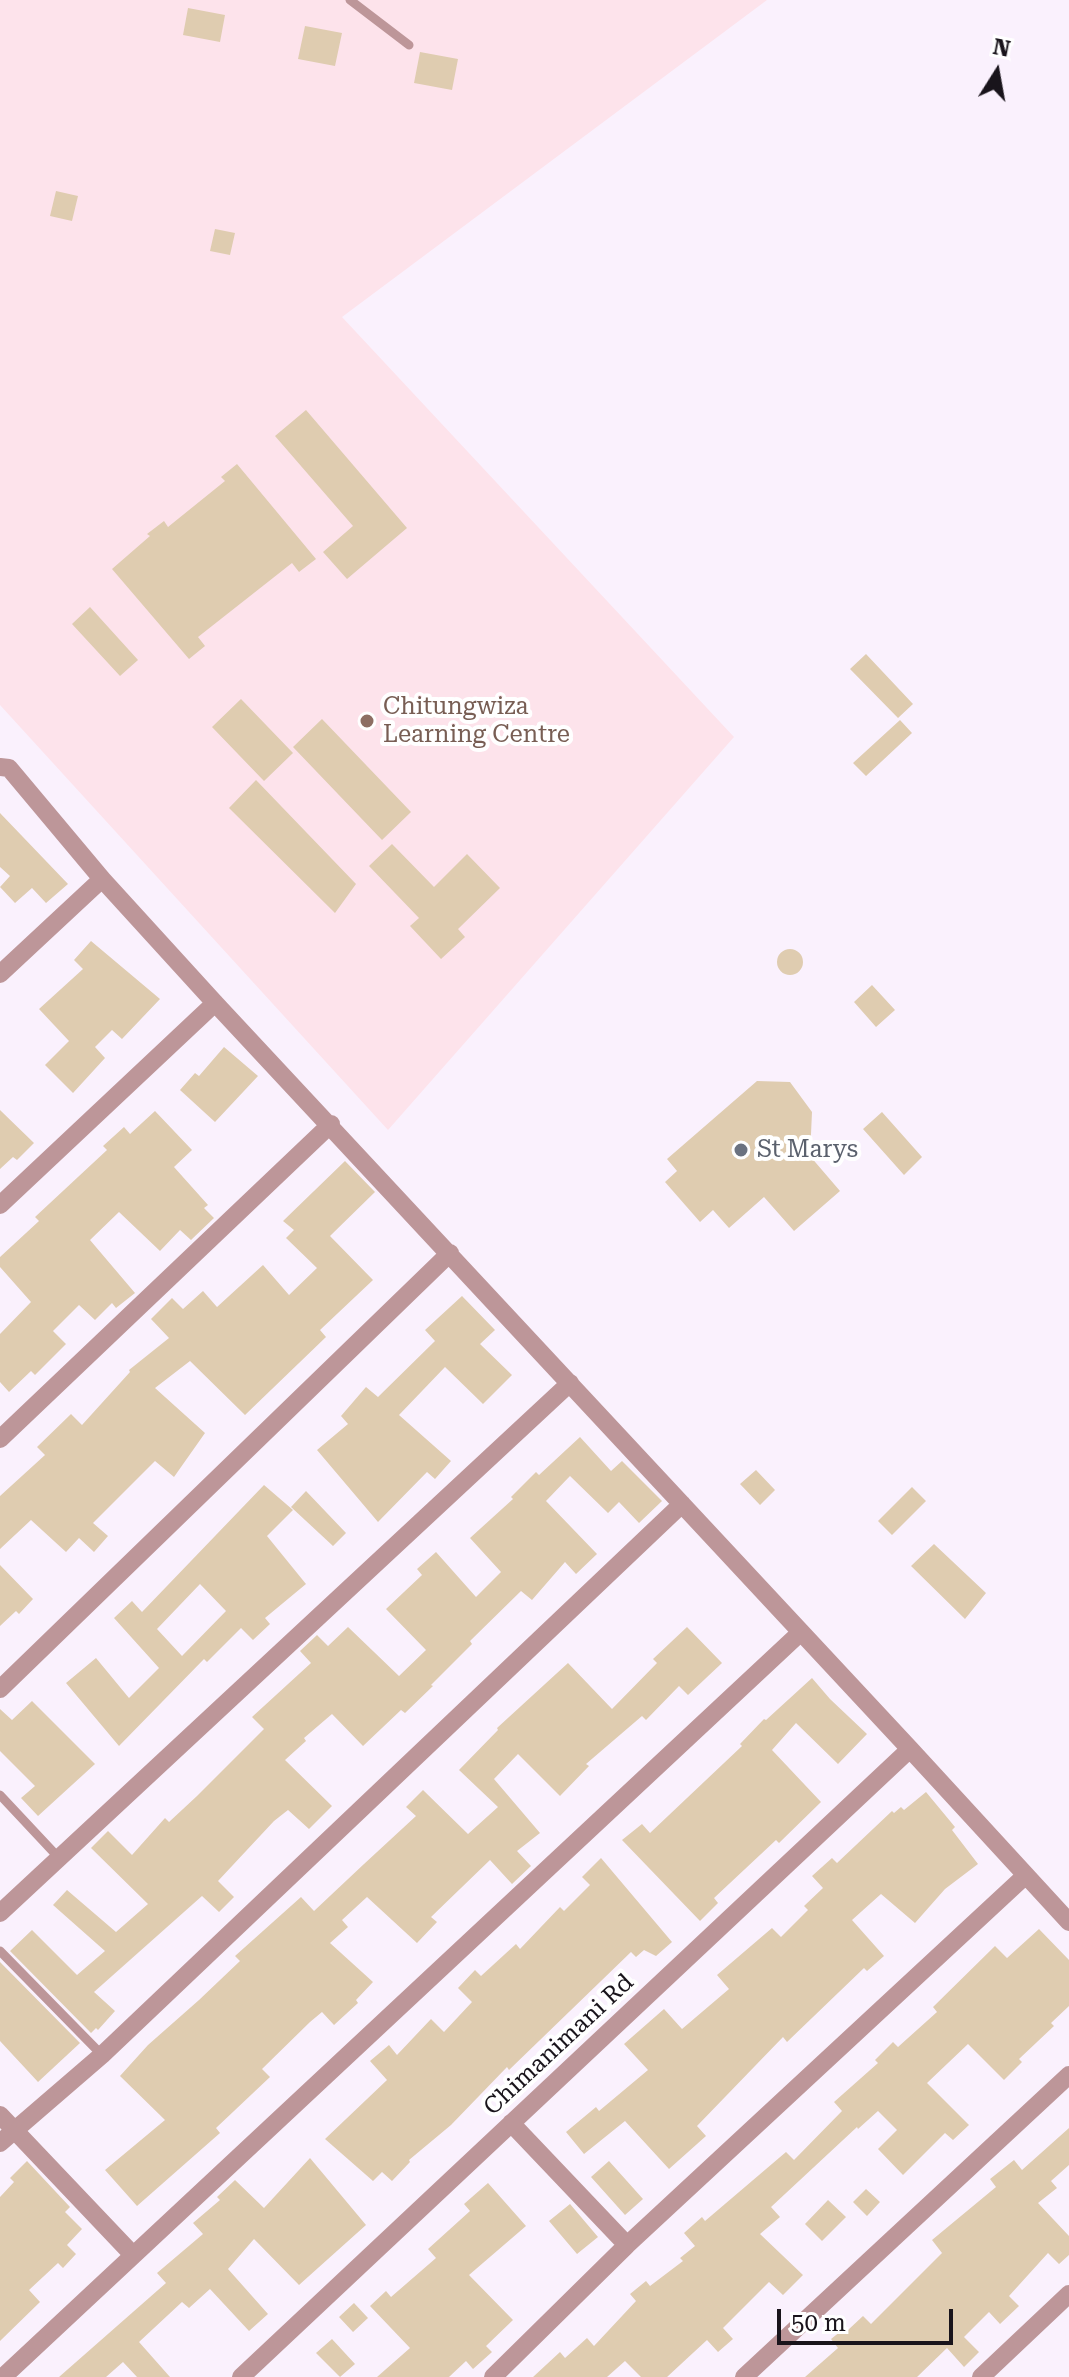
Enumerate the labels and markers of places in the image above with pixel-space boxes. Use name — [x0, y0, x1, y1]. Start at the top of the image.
place label: Chitungwiza Learning Centre — [383, 693, 570, 749]
marker: Chitungwiza Learning Centre — [358, 712, 376, 730]
place label: St Marys — [757, 1136, 858, 1164]
marker: St Marys — [732, 1141, 750, 1159]

